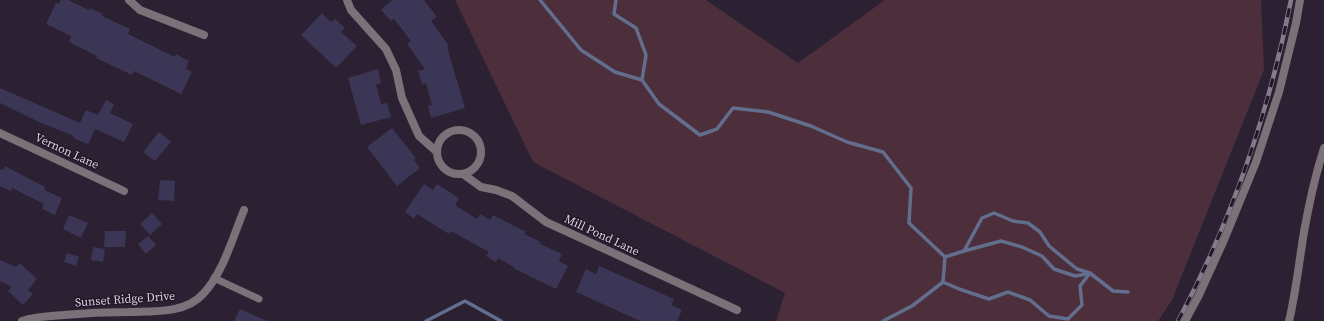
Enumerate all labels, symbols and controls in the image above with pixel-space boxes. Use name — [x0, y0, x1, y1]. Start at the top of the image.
street label: Vernon Lane — [32, 129, 102, 173]
street label: Mill Pond Lane — [562, 211, 642, 259]
street label: Sunset Ridge Drive — [74, 288, 176, 310]

